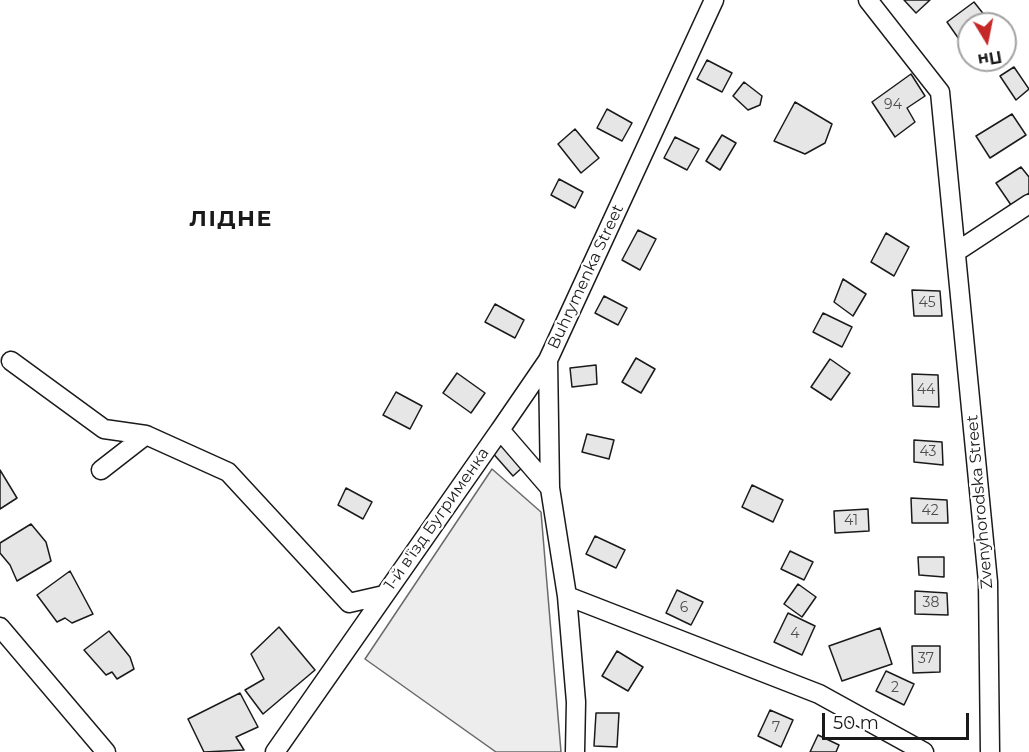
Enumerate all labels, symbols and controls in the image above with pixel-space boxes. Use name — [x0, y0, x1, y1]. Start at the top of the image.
north arrow — [957, 12, 1017, 72]
text: Пн — [976, 47, 1003, 70]
house number: 94 — [884, 97, 902, 113]
street label: Buhrymenka Street — [544, 202, 628, 352]
district label: ЛІДНЕ — [189, 207, 273, 233]
house number: 45 — [918, 295, 936, 311]
house number: 44 — [917, 382, 935, 398]
street label: Zvenyhorodska Street — [963, 414, 997, 590]
street label: 1-й в'їзд Бугрименка — [381, 444, 493, 594]
house number: 43 — [920, 444, 936, 460]
house number: 42 — [921, 503, 939, 519]
house number: 41 — [844, 513, 858, 529]
house number: 38 — [923, 595, 939, 611]
house number: 6 — [680, 600, 688, 616]
house number: 4 — [790, 626, 800, 642]
house number: 37 — [918, 651, 934, 667]
house number: 2 — [891, 680, 899, 696]
scale bar — [825, 701, 972, 739]
text: 50 m — [833, 712, 879, 734]
house number: 7 — [772, 720, 780, 736]

